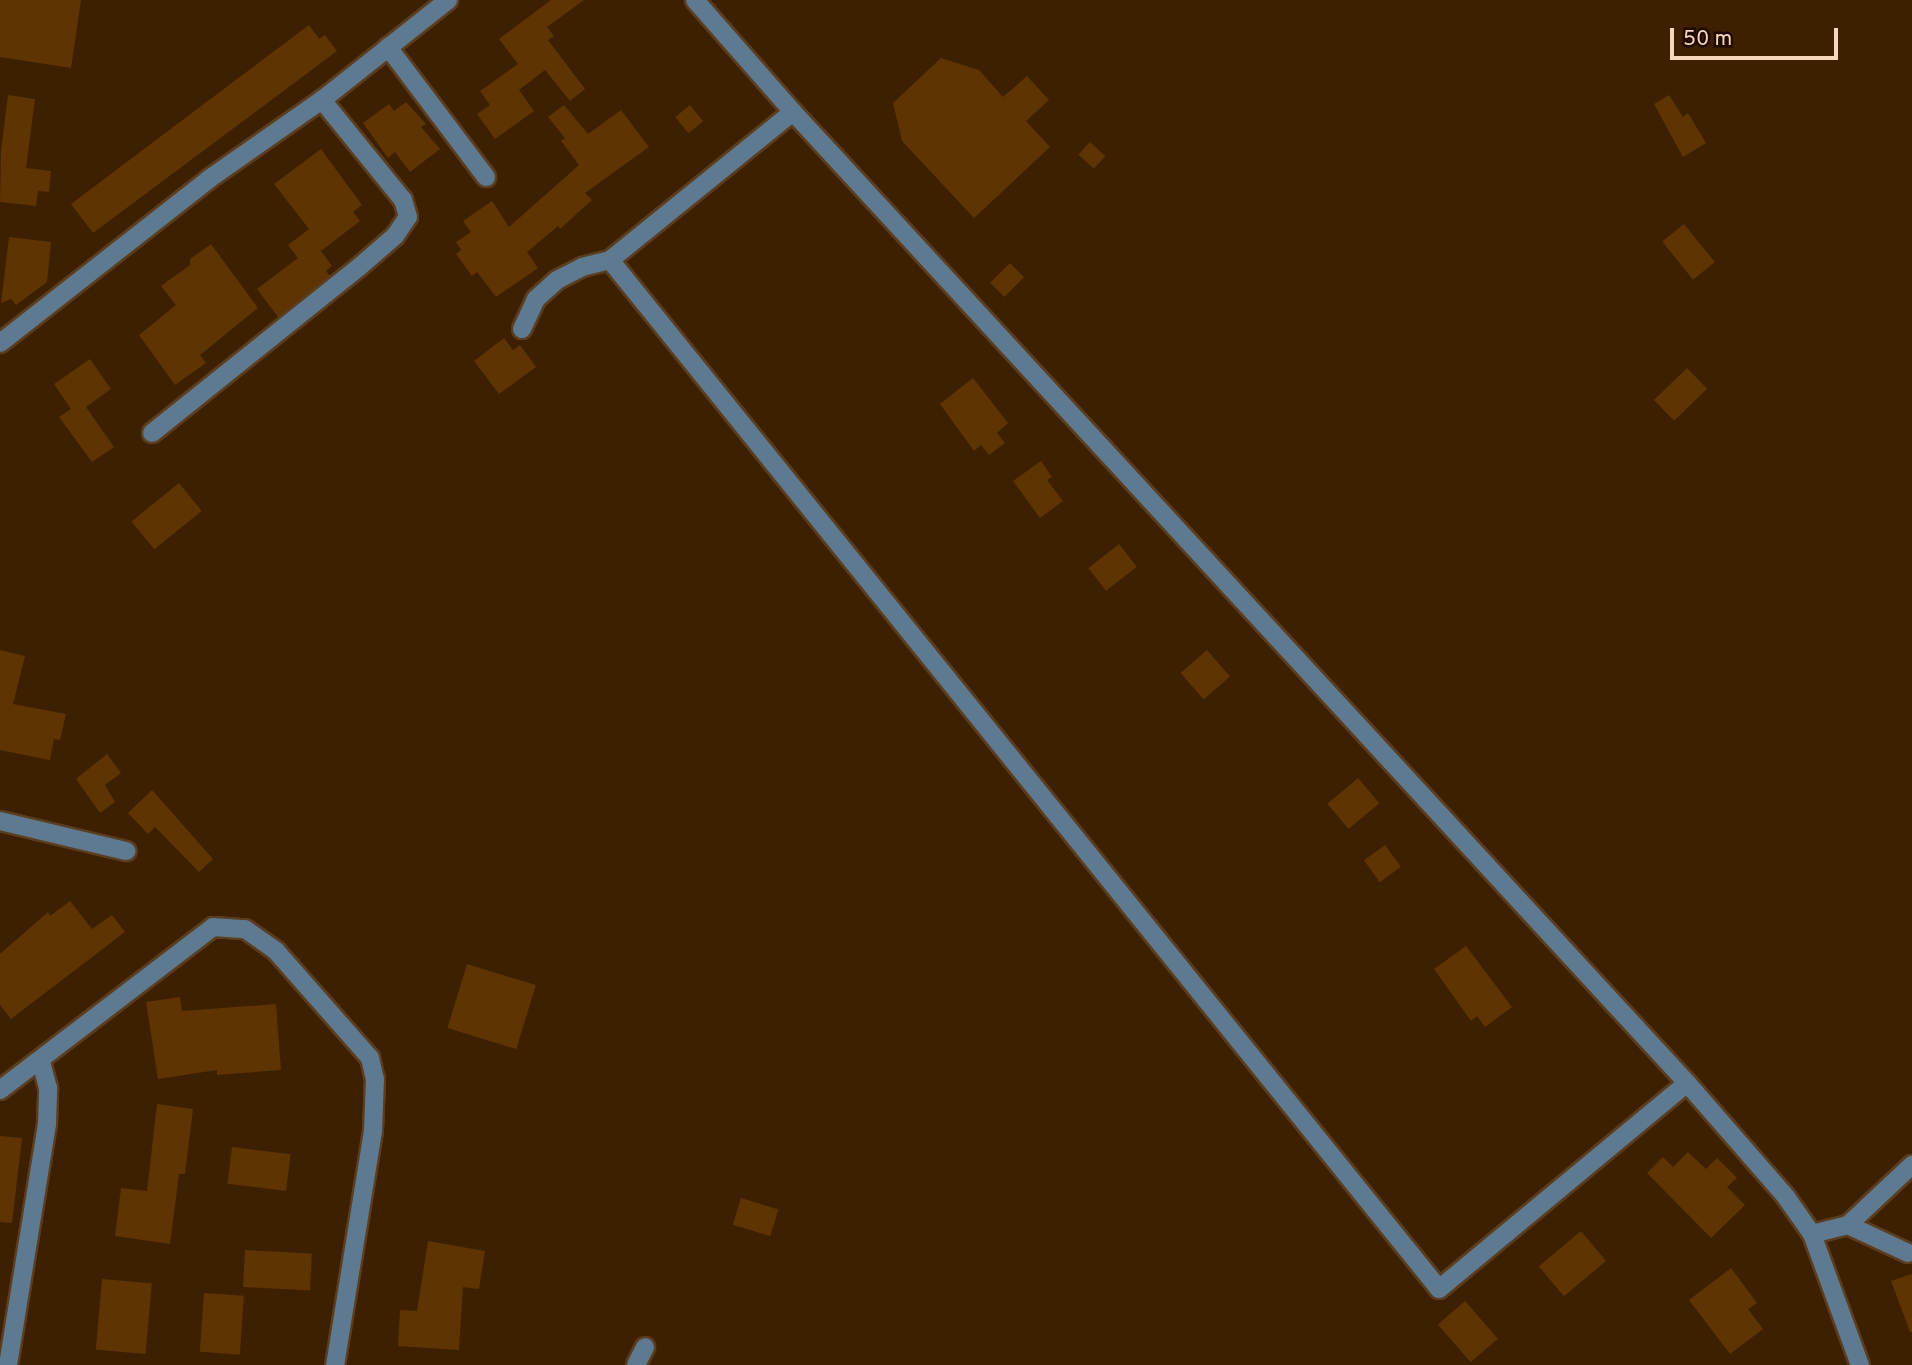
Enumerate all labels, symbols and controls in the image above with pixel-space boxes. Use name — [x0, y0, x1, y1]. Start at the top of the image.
scale bar — [1674, 14, 1842, 58]
text: 50 m — [1683, 26, 1732, 53]

